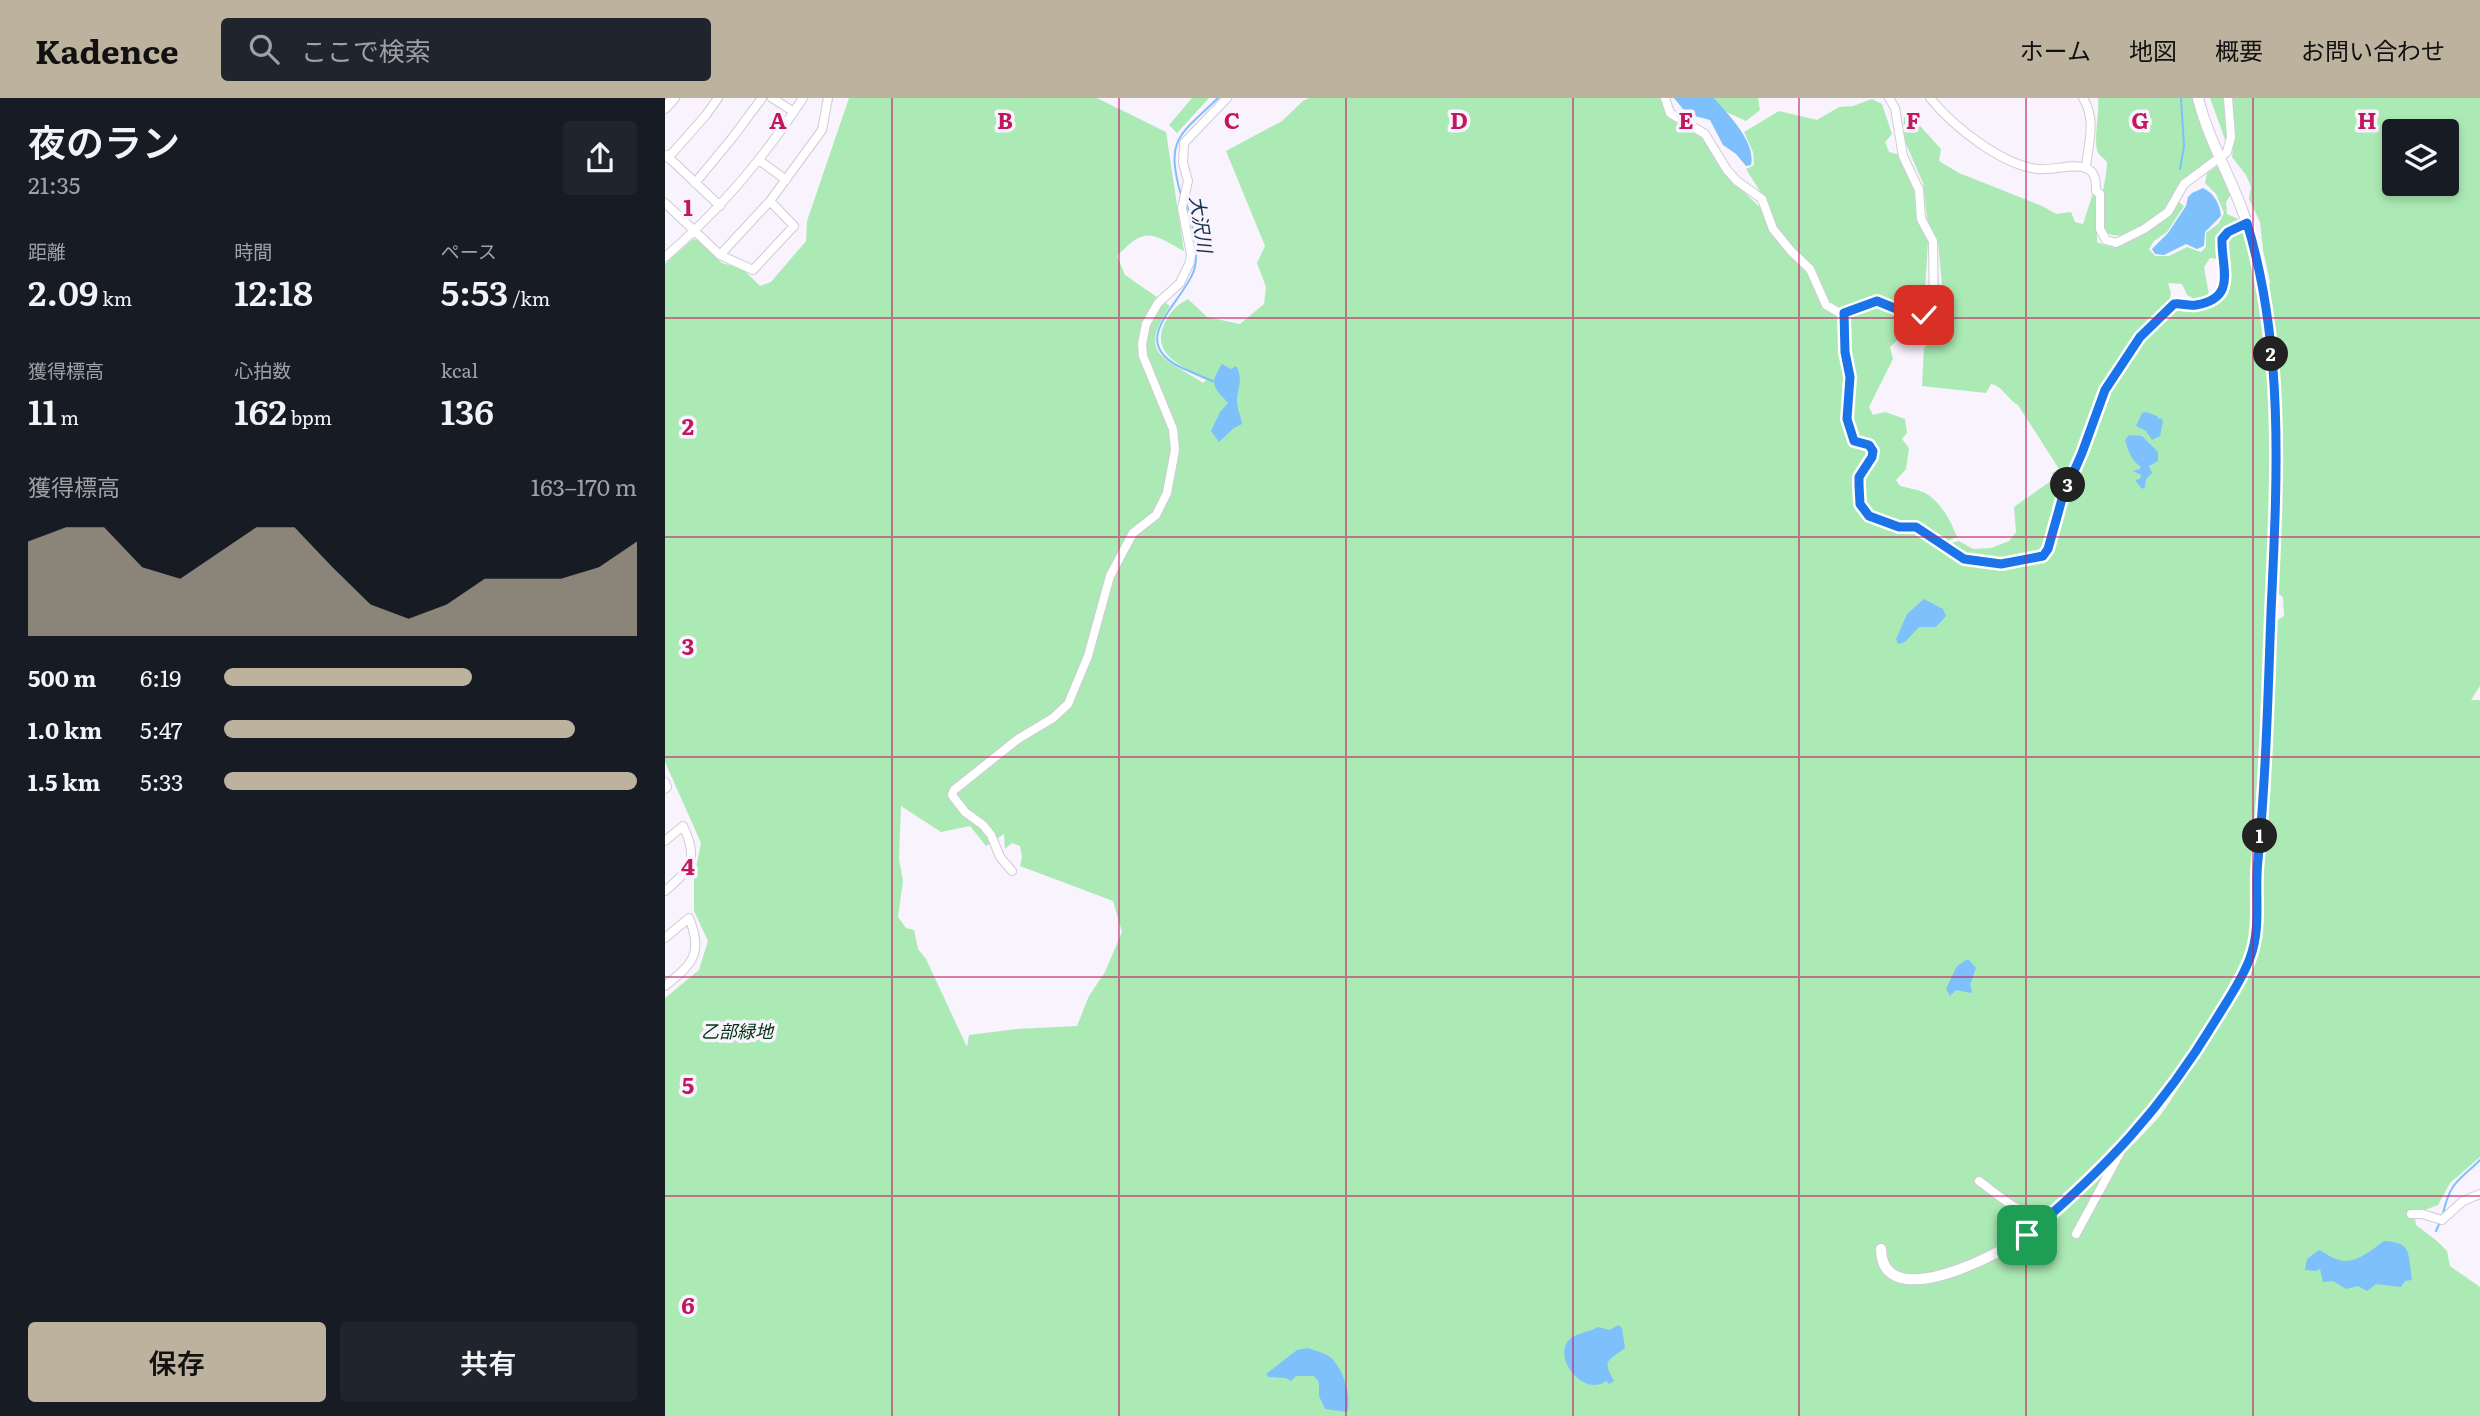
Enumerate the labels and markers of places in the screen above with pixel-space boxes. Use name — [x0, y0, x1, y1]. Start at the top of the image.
pin — [1894, 285, 1954, 345]
pin: 2 — [2253, 336, 2289, 372]
pin: 3 — [2051, 468, 2085, 502]
pin: 1 — [2243, 818, 2277, 854]
pin — [1997, 1205, 2057, 1265]

